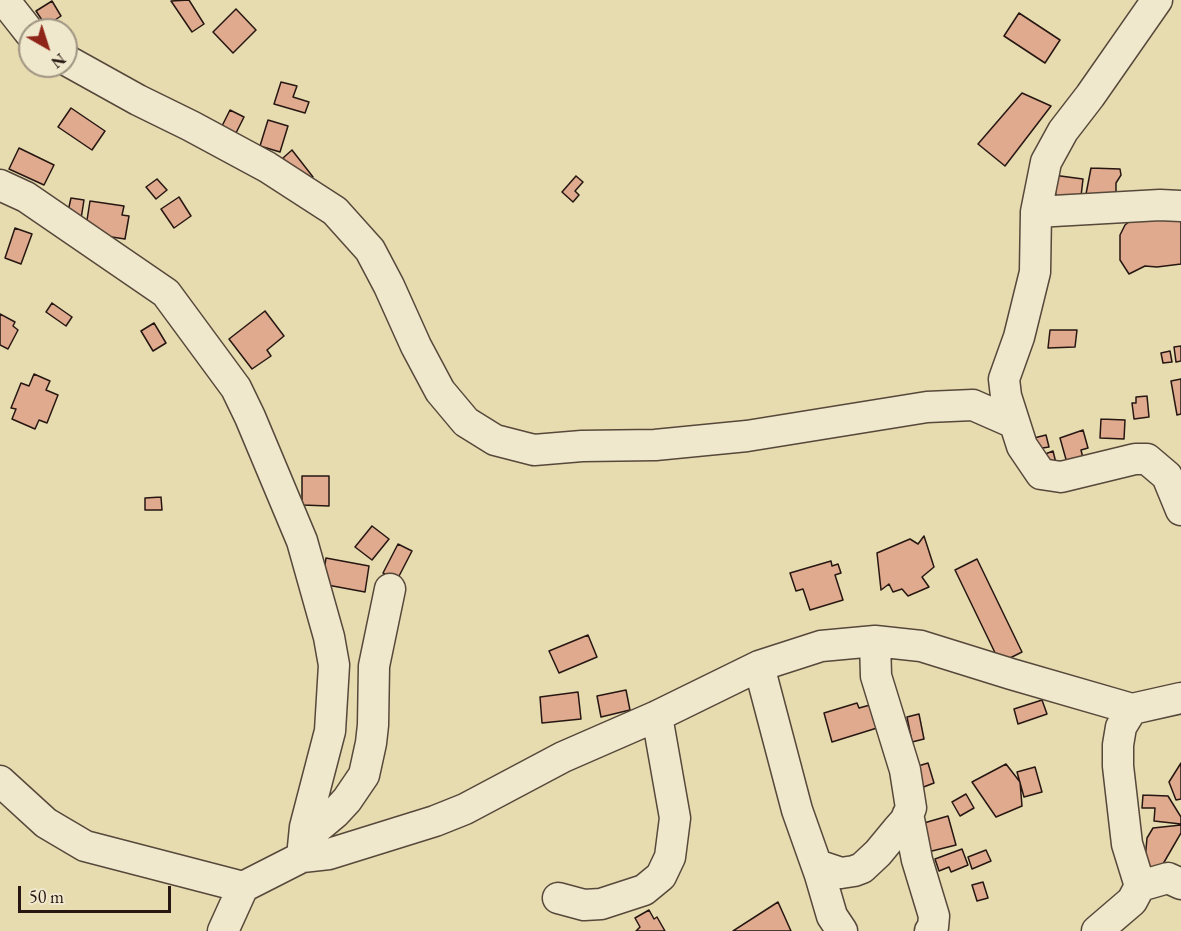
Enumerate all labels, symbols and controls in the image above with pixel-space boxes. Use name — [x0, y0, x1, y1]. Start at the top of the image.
north arrow — [18, 18, 78, 78]
text: N — [47, 49, 70, 73]
scale bar — [21, 874, 174, 912]
text: 50 m — [29, 885, 64, 908]

